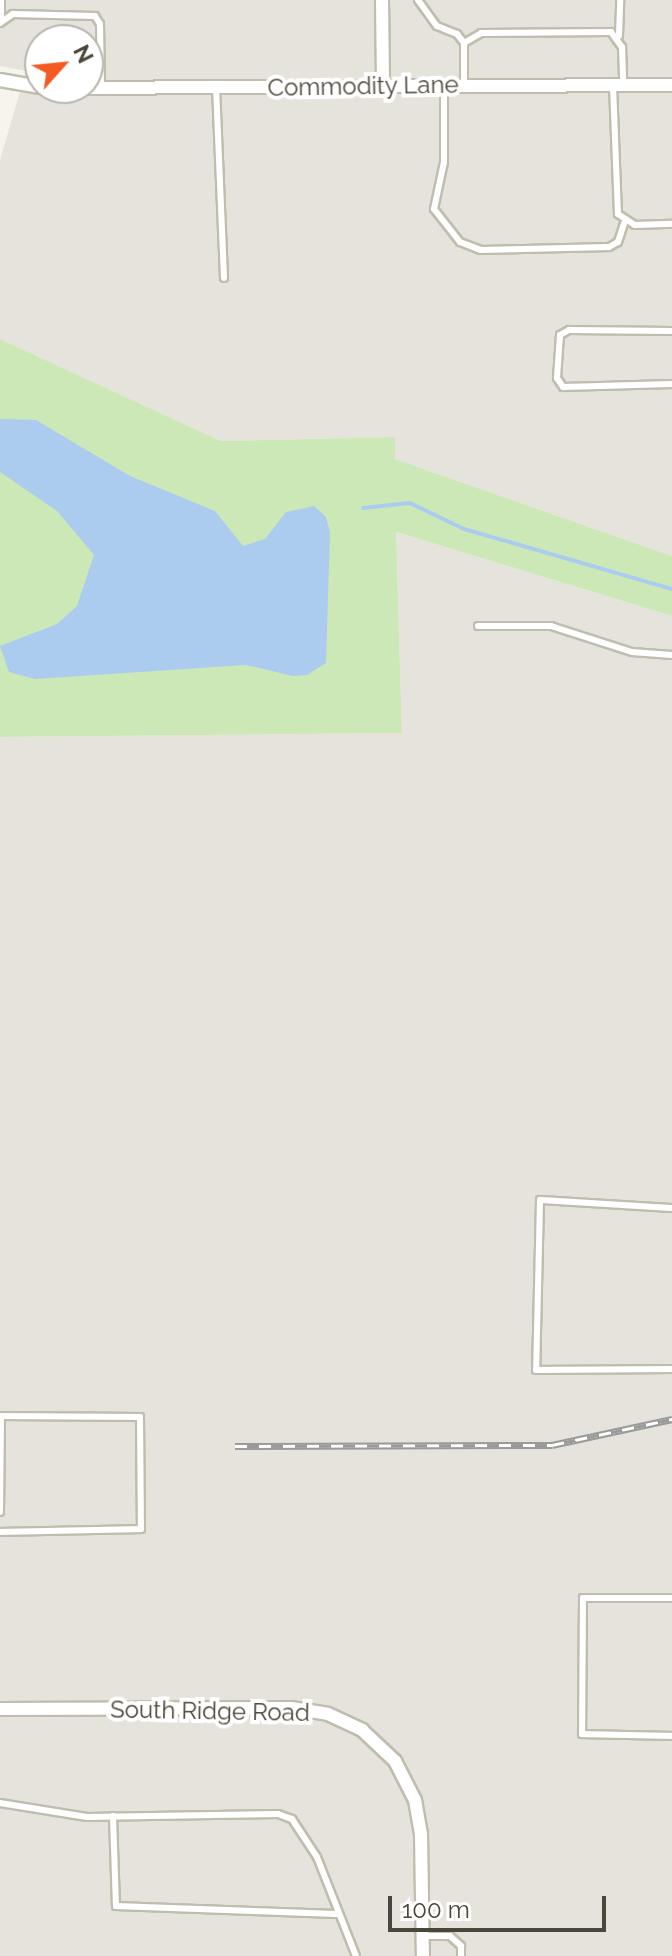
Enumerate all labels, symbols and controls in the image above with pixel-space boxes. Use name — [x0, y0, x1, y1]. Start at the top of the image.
north arrow — [24, 24, 104, 104]
text: N — [68, 41, 99, 67]
street label: Commodity Lane — [267, 70, 459, 102]
street label: South Ridge Road — [110, 1695, 310, 1727]
scale bar — [392, 1880, 610, 1930]
text: 100 m — [402, 1895, 470, 1924]

